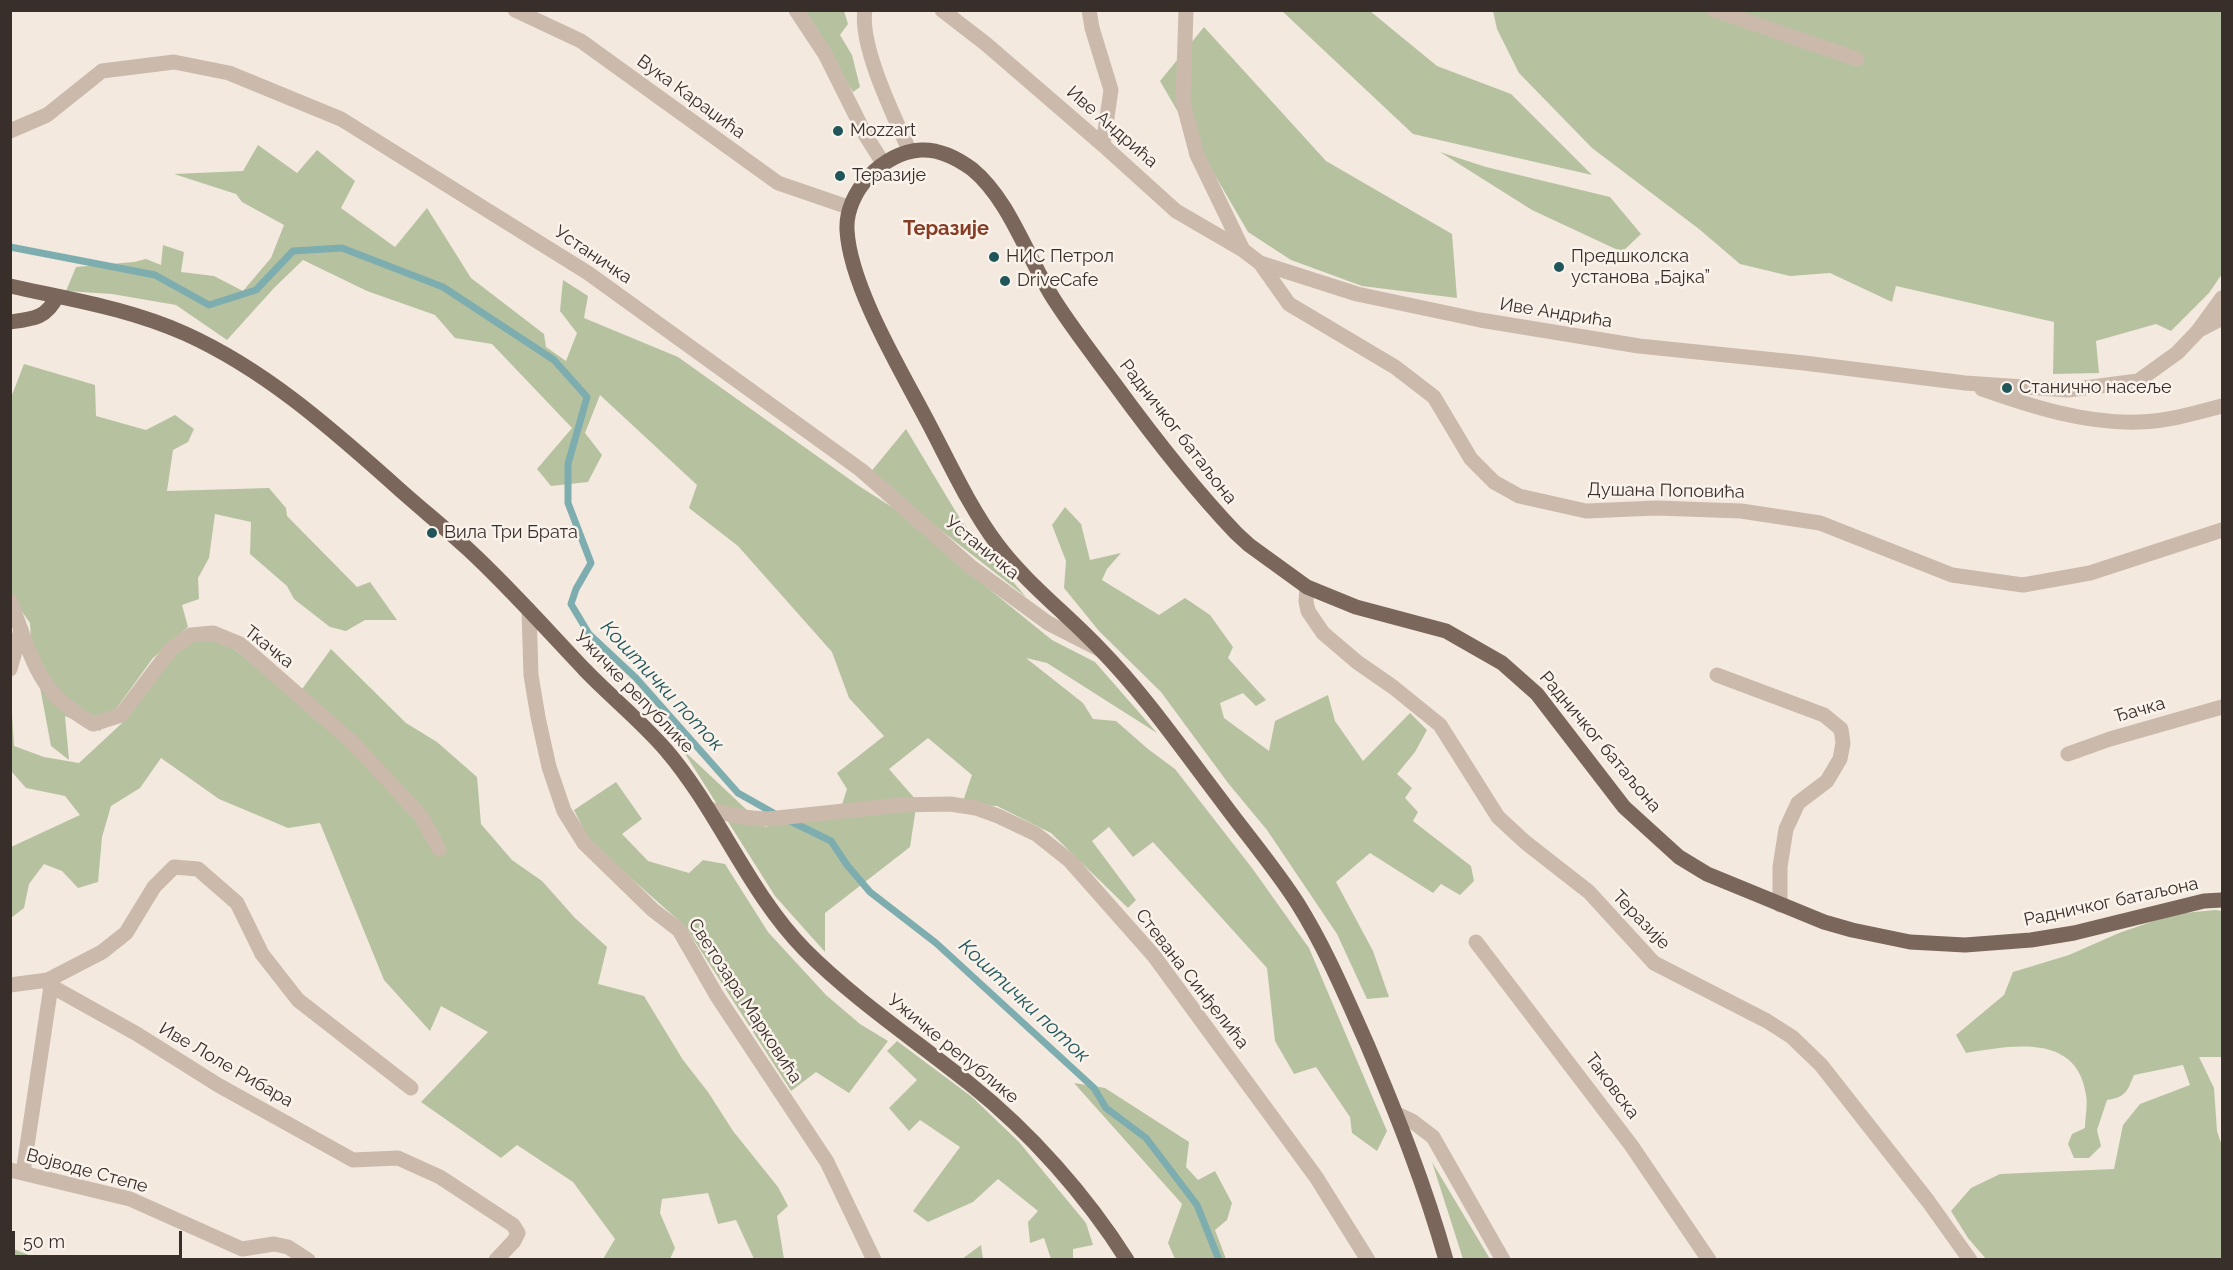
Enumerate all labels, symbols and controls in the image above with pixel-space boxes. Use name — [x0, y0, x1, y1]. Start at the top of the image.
street label: Вука Караџића — [633, 50, 749, 144]
street label: Иве Андрића — [1062, 82, 1162, 172]
place label: Mozzart — [850, 120, 916, 142]
marker: Mozzart — [831, 124, 845, 138]
place label: Теразије — [852, 165, 926, 187]
marker: Теразије — [833, 169, 847, 183]
district label: Теразије — [903, 217, 989, 241]
street label: Устаничка — [550, 221, 636, 289]
place label: НИС Петрол — [1006, 246, 1114, 268]
place label: Предшколска установа „Бајка” — [1571, 246, 1710, 288]
marker: НИС Петрол — [987, 250, 1001, 264]
marker: Предшколска установа „Бајка” — [1552, 260, 1566, 274]
place label: DriveCafe — [1017, 270, 1098, 292]
marker: DriveCafe — [998, 274, 1012, 288]
street label: Иве Андрића — [1498, 293, 1614, 333]
street label: Радничког батаљона — [1115, 355, 1241, 509]
place label: Станично насеље — [2019, 377, 2172, 399]
marker: Станично насеље — [2000, 381, 2014, 395]
street label: Душана Поповића — [1587, 479, 1745, 503]
street label: Устаничка — [941, 512, 1023, 584]
place label: Вила Три Брата — [444, 522, 578, 544]
marker: Вила Три Брата — [425, 526, 439, 540]
water label: Коштички поток — [595, 616, 729, 756]
street label: Ткачка — [240, 621, 298, 673]
street label: Ужичке републике — [570, 626, 698, 758]
street label: Радничког батаљона — [1535, 667, 1665, 817]
street label: Ђачка — [2112, 693, 2168, 727]
street label: Радничког батаљона — [2022, 873, 2200, 931]
street label: Теразије — [1608, 886, 1674, 954]
street label: Стевана Синђелића — [1131, 905, 1253, 1053]
street label: Светозара Марковића — [684, 914, 806, 1088]
water label: Коштички поток — [954, 934, 1094, 1068]
street label: Ужичке републике — [883, 990, 1023, 1108]
street label: Иве Лоле Рибара — [155, 1018, 297, 1112]
street label: Таковска — [1580, 1049, 1644, 1123]
street label: Војводе Степе — [24, 1144, 150, 1198]
scale bar — [15, 1219, 184, 1257]
text: 50 m — [23, 1231, 65, 1252]

